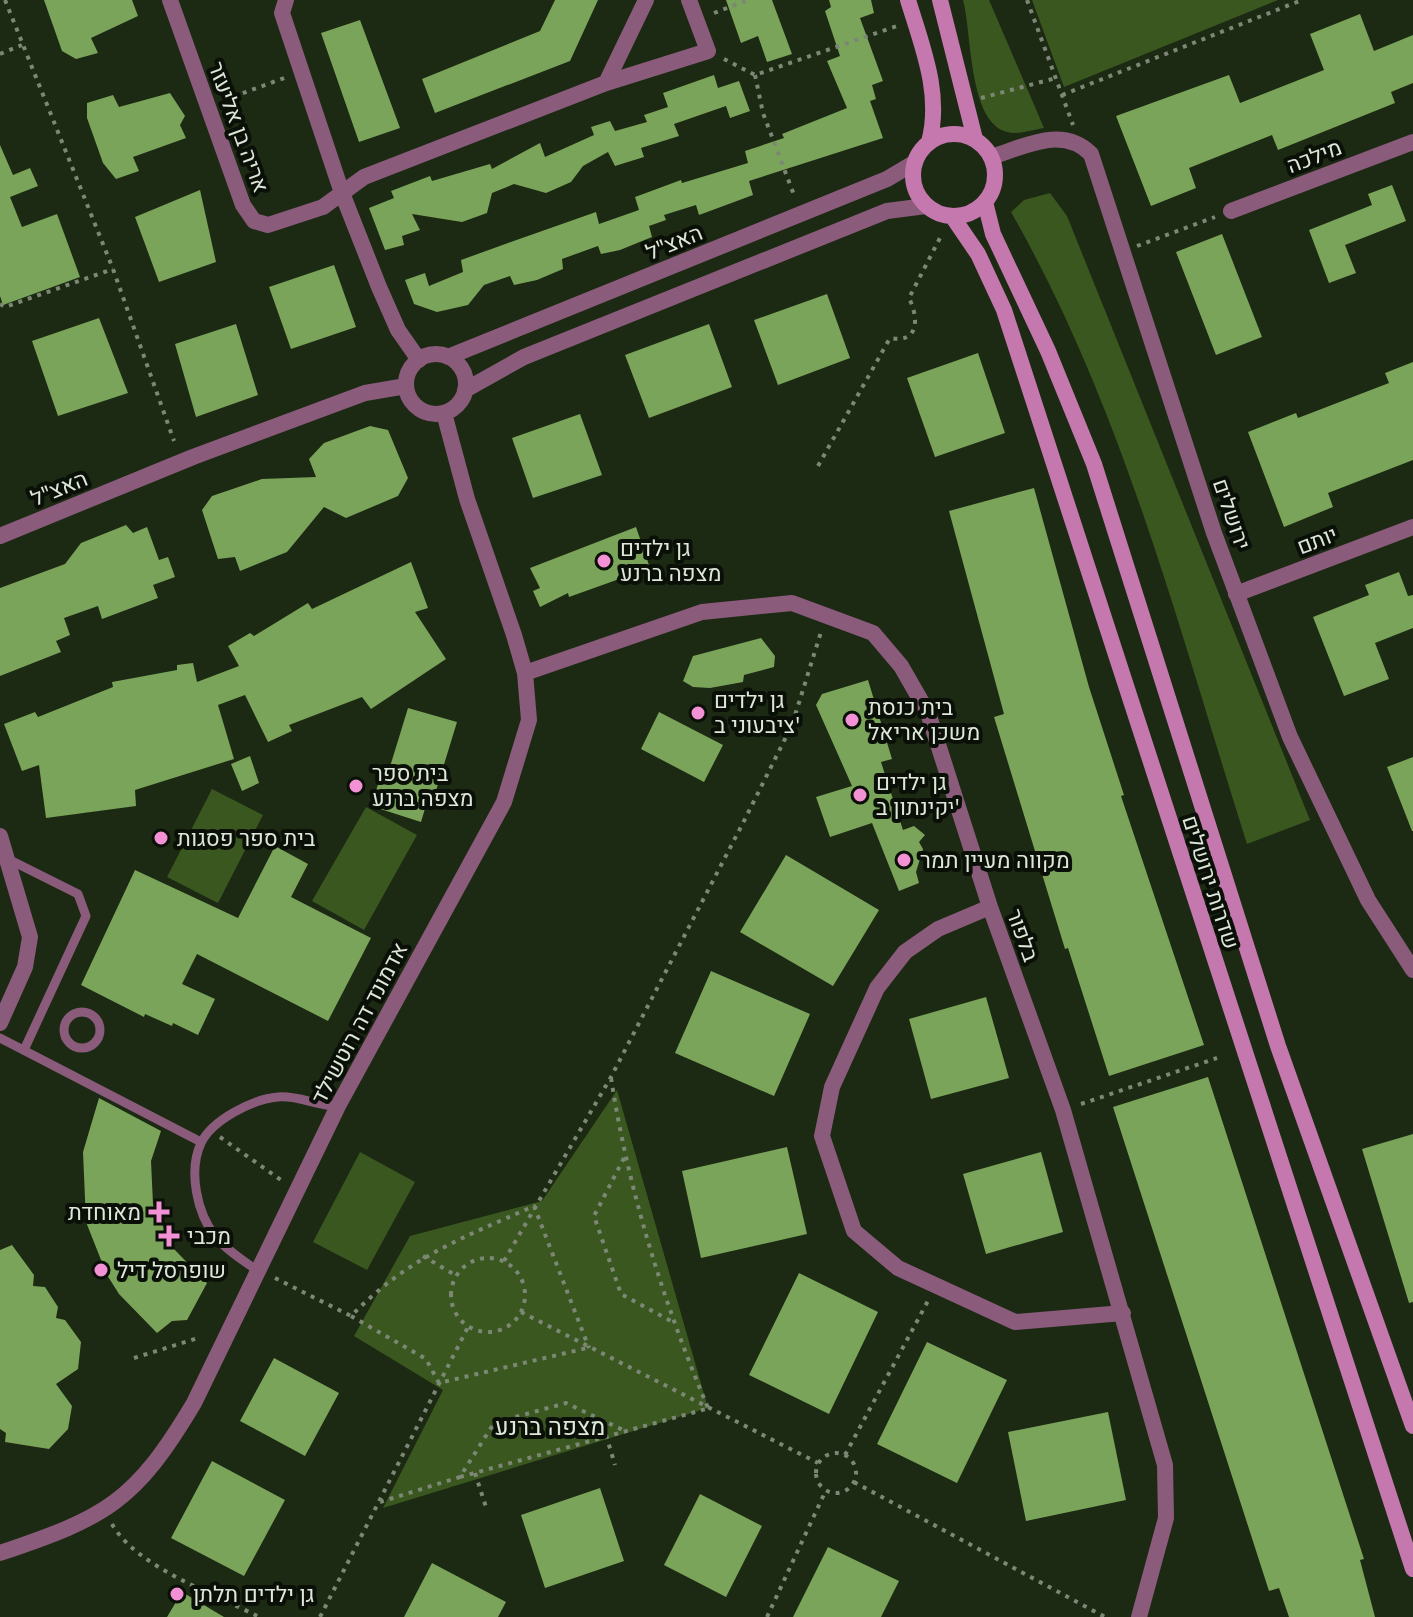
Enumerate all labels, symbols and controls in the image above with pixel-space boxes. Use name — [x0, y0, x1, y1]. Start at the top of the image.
street label: אריה בן אליעזר — [201, 58, 276, 197]
street label: מילכה — [1283, 133, 1346, 181]
street label: האצ"ל — [641, 218, 707, 268]
street label: האצ"ל — [26, 464, 92, 514]
street label: ירושלים — [1205, 475, 1257, 554]
street label: יותם — [1293, 520, 1342, 562]
place label: גן ילדים מצפה ברנע — [620, 534, 721, 589]
marker: גן ילדים מצפה ברנע — [595, 552, 613, 570]
place label: גן ילדים ציבעוני ב' — [714, 686, 800, 741]
place label: בית כנסת משכן אריאל — [868, 693, 980, 748]
marker: גן ילדים ציבעוני ב' — [689, 704, 707, 722]
marker: בית כנסת משכן אריאל — [843, 711, 861, 729]
place label: בית ספר מצפה ברנע — [372, 759, 473, 814]
place label: גן ילדים יקינתון ב' — [876, 768, 960, 823]
marker: בית ספר מצפה ברנע — [347, 777, 365, 795]
marker: גן ילדים יקינתון ב' — [851, 786, 869, 804]
street label: שדרות ירושלים — [1174, 812, 1246, 953]
place label: בית ספר פסגות — [177, 824, 316, 854]
marker: בית ספר פסגות — [152, 829, 170, 847]
place label: מקווה מעיין תמר — [920, 846, 1070, 876]
marker: מקווה מעיין תמר — [895, 851, 913, 869]
street label: בלפור — [999, 905, 1046, 966]
street label: אדמונד דה רוטשילד — [305, 937, 415, 1109]
place label: מאוחדת — [68, 1198, 141, 1228]
marker: מאוחדת — [148, 1201, 170, 1223]
place label: מכבי — [187, 1222, 231, 1252]
marker: מכבי — [158, 1225, 180, 1247]
place label: שופרסל דיל — [117, 1256, 226, 1286]
marker: שופרסל דיל — [92, 1261, 110, 1279]
district label: מצפה ברנע — [495, 1411, 605, 1443]
place label: גן ילדים תלתן — [193, 1580, 314, 1610]
marker: גן ילדים תלתן — [168, 1585, 186, 1603]

